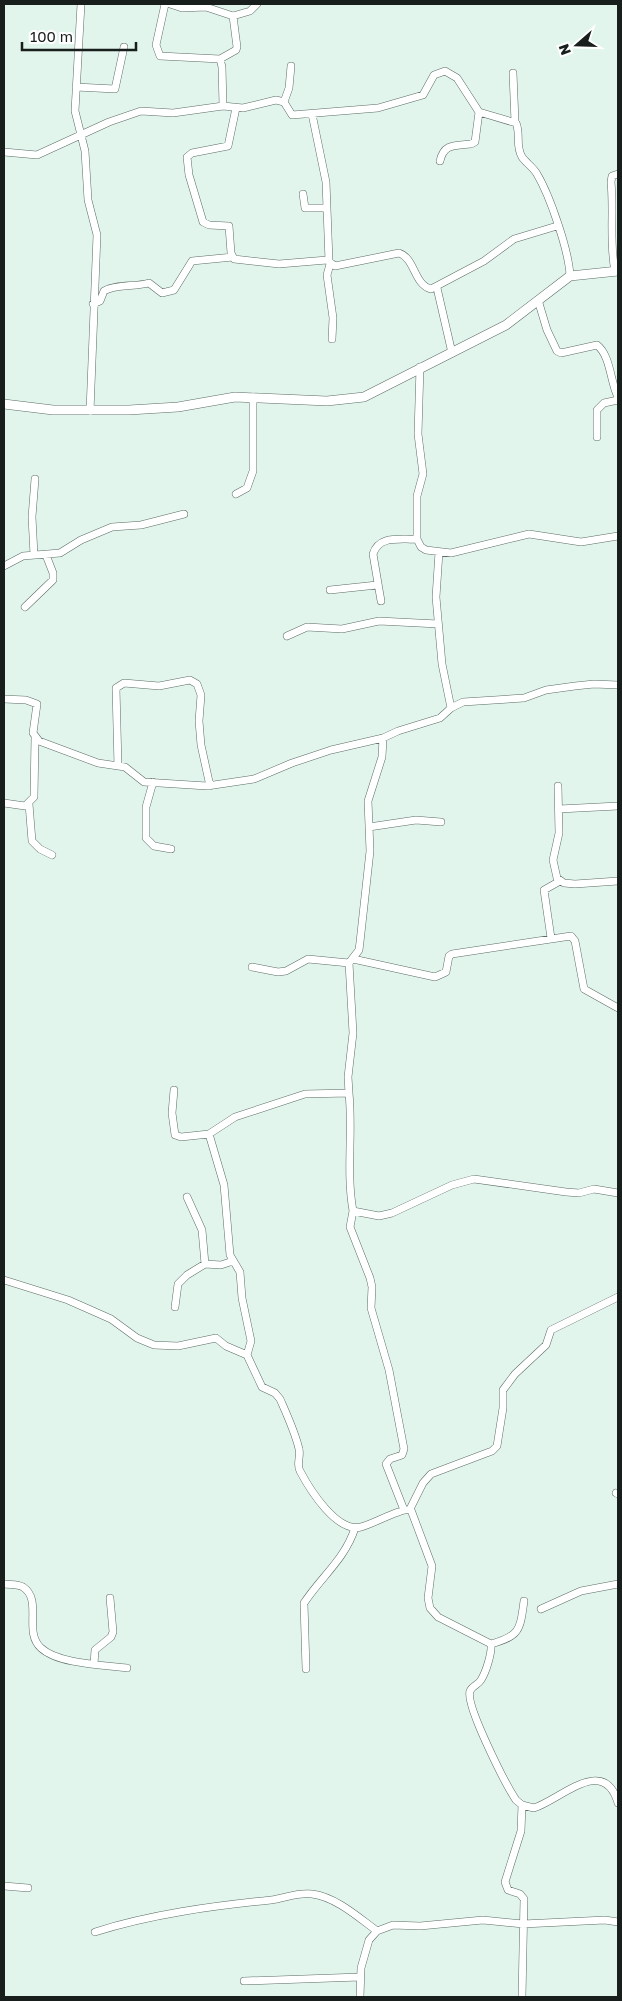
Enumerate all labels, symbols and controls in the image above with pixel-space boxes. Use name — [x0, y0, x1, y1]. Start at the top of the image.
scale bar — [22, 20, 136, 52]
north arrow — [552, 20, 602, 70]
text: 100 m — [30, 27, 73, 45]
text: N — [555, 42, 574, 58]

